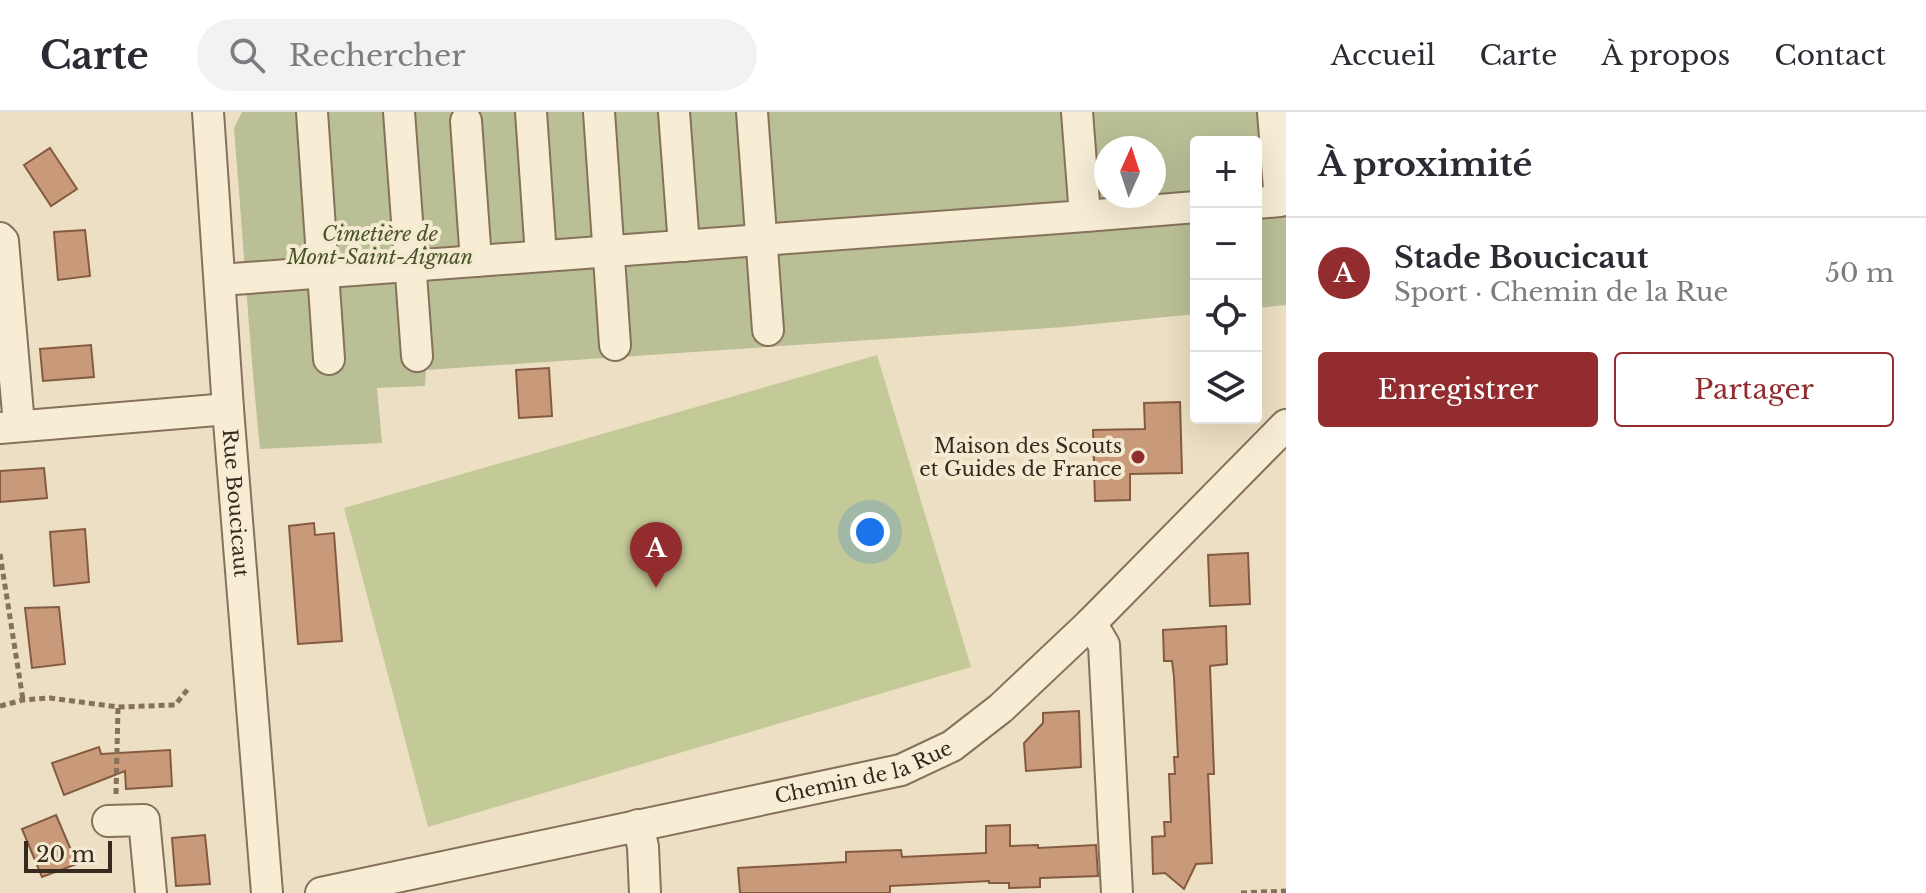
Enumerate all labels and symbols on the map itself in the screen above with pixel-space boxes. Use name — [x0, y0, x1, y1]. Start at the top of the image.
north arrow — [1094, 136, 1166, 208]
park label: Cimetière de Mont-Saint-Aignan — [286, 222, 473, 269]
street label: Rue Boucicaut — [218, 428, 254, 578]
place label: Maison des Scouts et Guides de France — [919, 434, 1122, 481]
marker: Maison des Scouts et Guides de France — [1129, 448, 1147, 466]
your location — [850, 512, 890, 552]
pin: A — [630, 522, 682, 588]
street label: Chemin de la Rue — [773, 736, 956, 808]
scale bar — [24, 837, 112, 873]

